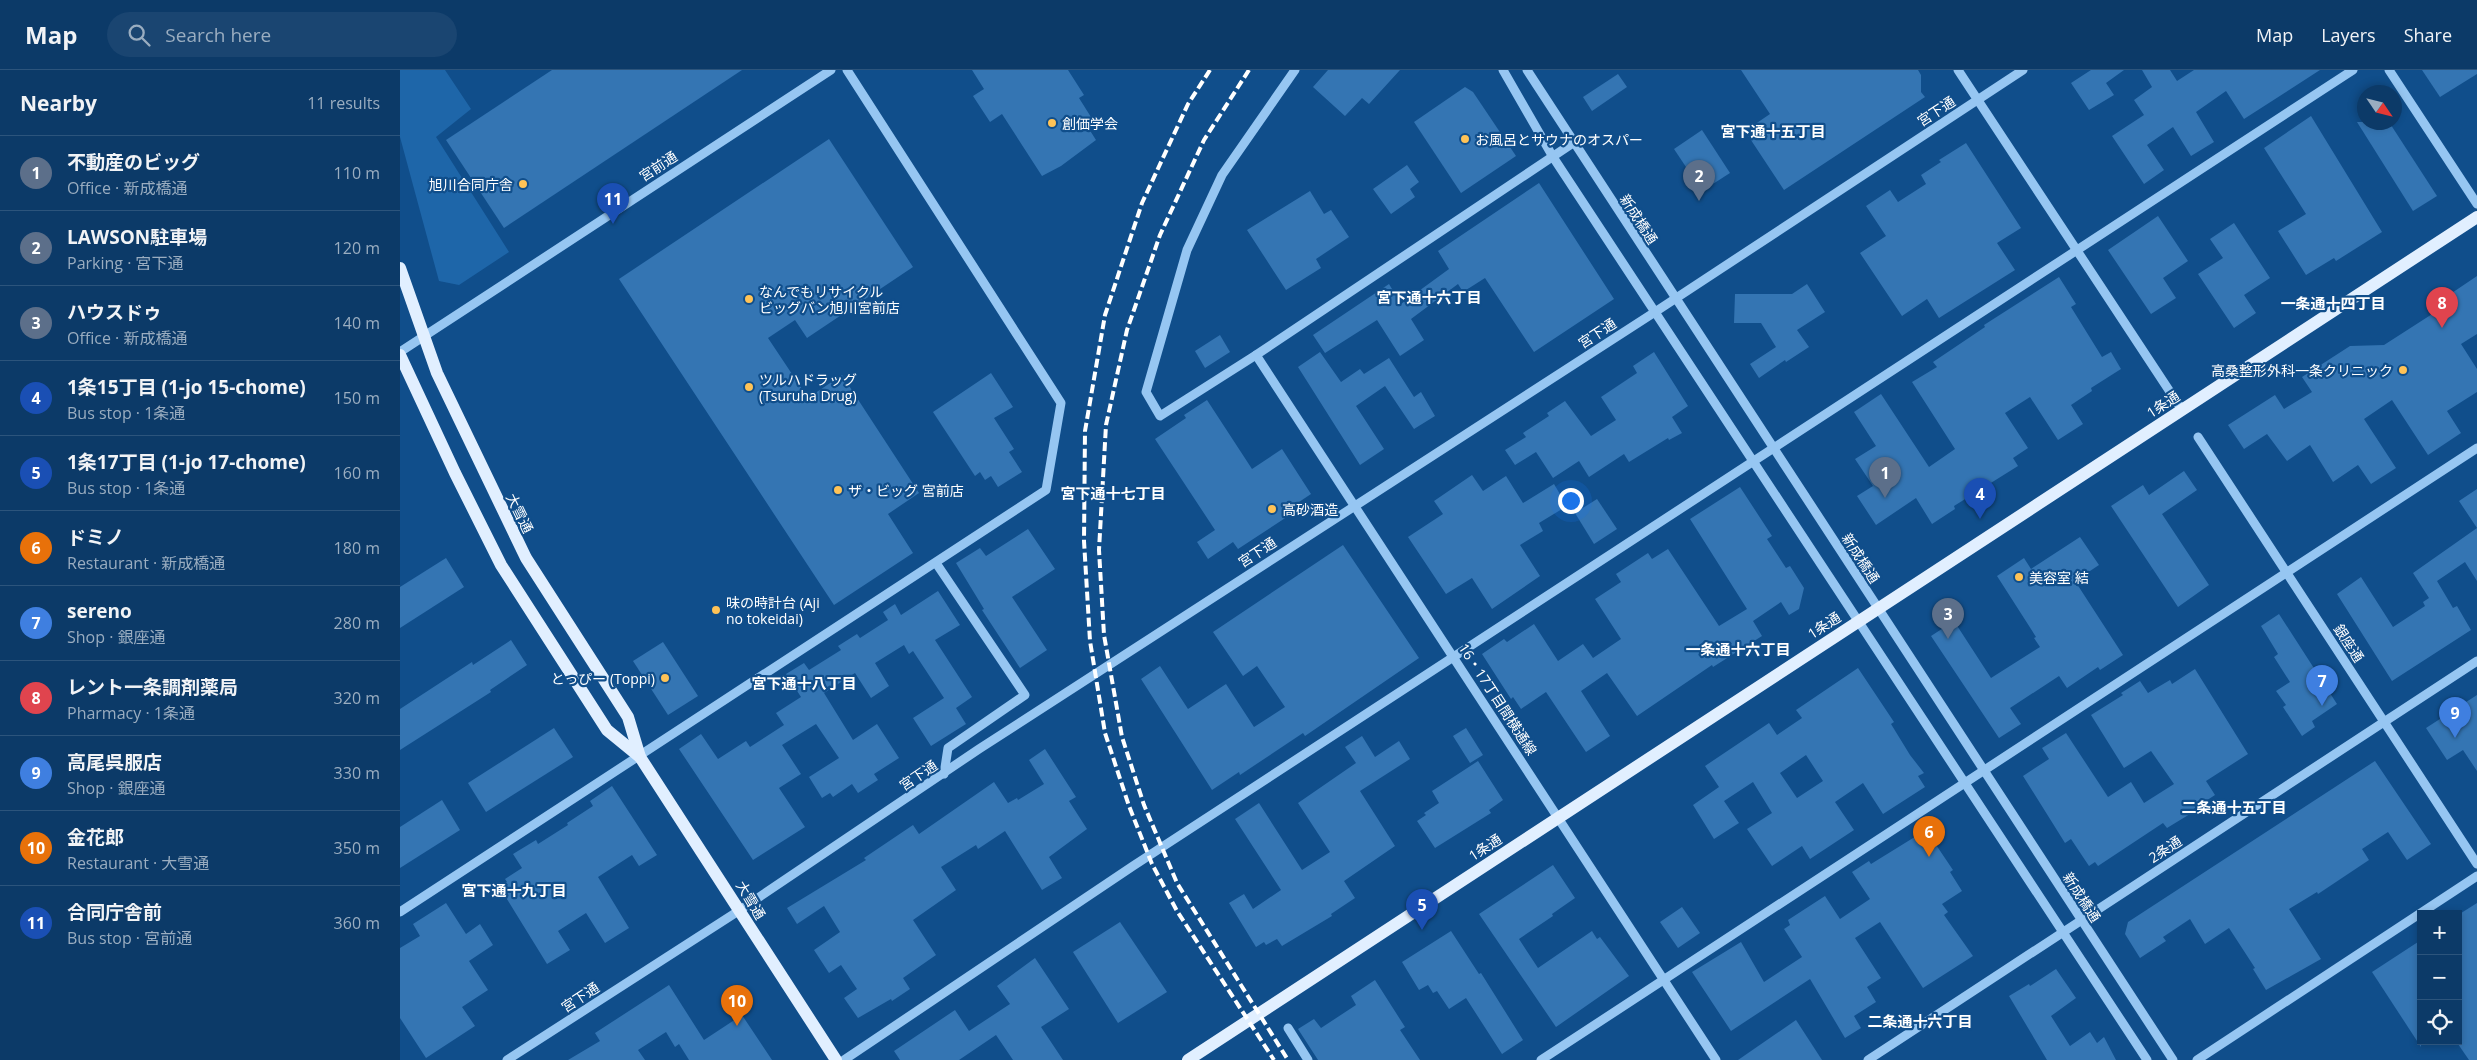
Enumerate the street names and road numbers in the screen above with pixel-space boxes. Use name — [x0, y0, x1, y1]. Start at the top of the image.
street label: 宮下通 — [1913, 92, 1959, 130]
street label: 宮前通 — [635, 147, 681, 185]
street label: 新成橋通 — [1616, 190, 1662, 248]
street label: 宮下通 — [1574, 314, 1620, 352]
street label: 1条通 — [2143, 386, 2183, 422]
street label: 大雪通 — [502, 490, 538, 536]
street label: 新成橋通 — [1838, 529, 1884, 587]
street label: 宮下通 — [1234, 533, 1280, 571]
street label: 1条通 — [1804, 607, 1844, 643]
street label: 銀座通 — [2330, 620, 2368, 666]
street label: 16・17丁目間横通線 — [1455, 639, 1541, 759]
street label: 宮下通 — [895, 755, 941, 795]
street label: 1条通 — [1465, 829, 1505, 865]
street label: 2条通 — [2145, 831, 2185, 867]
street label: 新成橋通 — [2059, 868, 2105, 926]
street label: 大雪通 — [732, 877, 770, 923]
street label: 宮下通 — [557, 978, 603, 1016]

